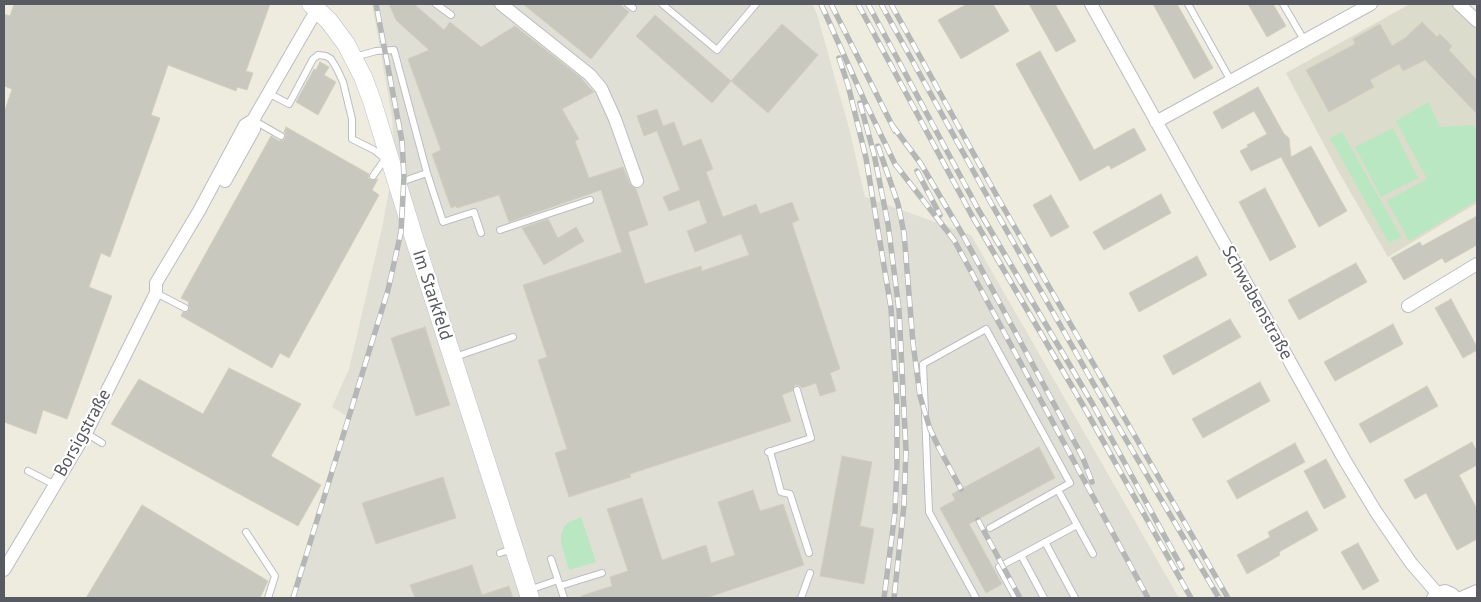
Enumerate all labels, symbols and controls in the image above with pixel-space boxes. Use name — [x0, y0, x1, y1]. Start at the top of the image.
street label: Schwabenstraße — [1217, 242, 1297, 364]
street label: Im Starkfeld — [407, 247, 457, 343]
street label: Borsigstraße — [50, 385, 116, 481]

